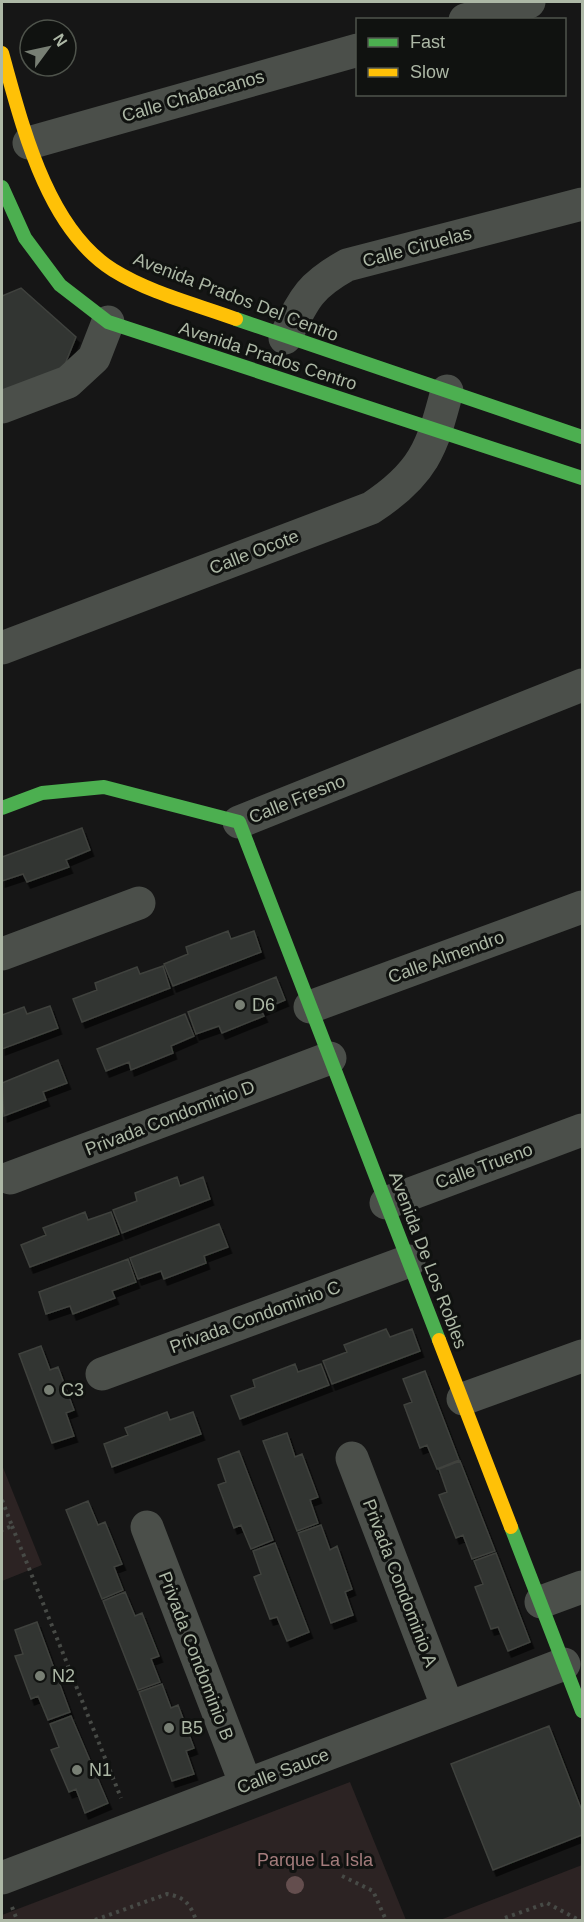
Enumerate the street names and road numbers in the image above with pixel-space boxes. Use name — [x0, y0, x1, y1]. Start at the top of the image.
street label: Calle Chabacanos — [120, 66, 266, 126]
street label: Calle Ciruelas — [360, 223, 474, 271]
street label: Avenida Prados Del Centro — [131, 249, 341, 345]
street label: Avenida Prados Centro — [177, 318, 359, 394]
street label: Calle Ocote — [207, 526, 301, 578]
street label: Calle Fresno — [246, 771, 348, 827]
street label: Calle Almendro — [385, 927, 507, 987]
street label: Privada Condominio D — [82, 1076, 258, 1160]
street label: Calle Trueno — [433, 1139, 535, 1193]
street label: Avenida De Los Robles — [385, 1169, 471, 1351]
street label: Privada Condominio C — [167, 1277, 343, 1357]
street label: Privada Condominio A — [359, 1496, 441, 1670]
street label: Privada Condominio B — [155, 1569, 237, 1743]
street label: Calle Sauce — [234, 1744, 332, 1798]

